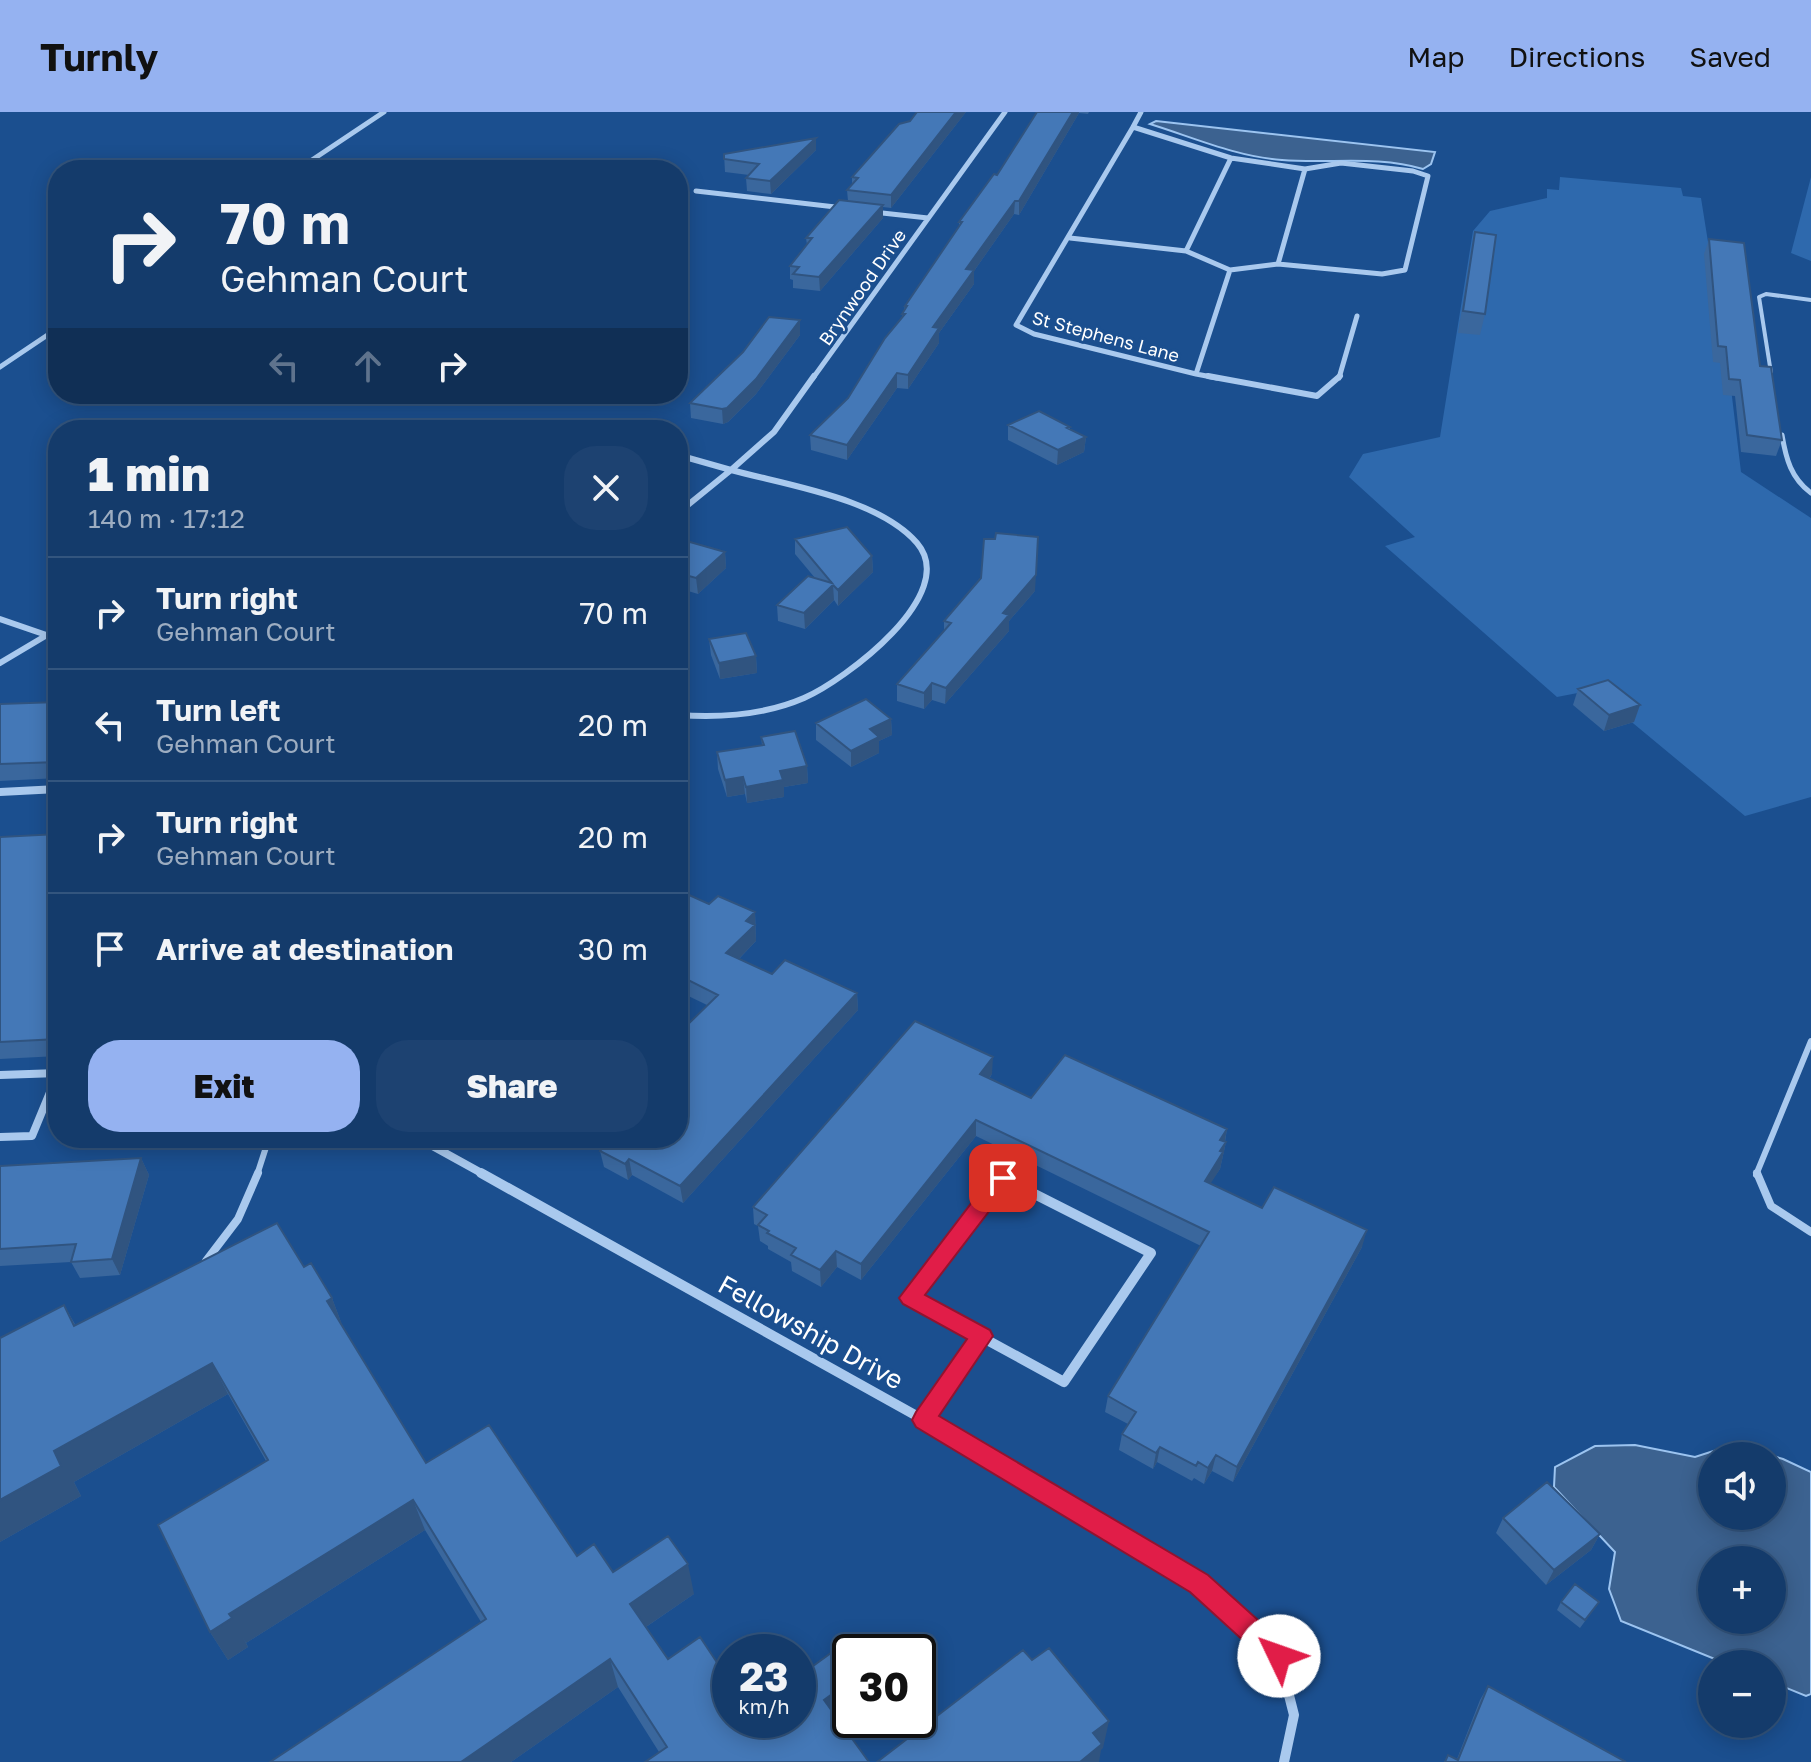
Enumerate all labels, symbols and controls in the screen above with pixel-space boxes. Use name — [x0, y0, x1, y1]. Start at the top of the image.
text: Turnly — [40, 34, 158, 79]
text: Map — [1407, 40, 1464, 73]
text: Directions — [1508, 40, 1645, 73]
text: Saved — [1689, 40, 1771, 73]
text: 70 m — [220, 189, 350, 256]
icon: right — [88, 192, 192, 296]
street label: Brynwood Drive — [814, 225, 910, 349]
text: Gehman Court — [220, 257, 469, 300]
street label: St Stephens Lane — [1030, 306, 1182, 366]
icon: left — [262, 344, 306, 388]
icon: ahead — [346, 344, 390, 388]
icon: right — [430, 344, 474, 388]
text: 1 min — [88, 444, 210, 502]
button: close — [564, 446, 648, 530]
text: 140 m · 17:12 — [88, 503, 245, 534]
text: Turn right — [156, 580, 298, 616]
icon: right — [88, 591, 132, 635]
text: 70 m — [579, 595, 648, 631]
text: Gehman Court — [156, 616, 336, 647]
text: Turn left — [156, 692, 281, 728]
icon: left — [88, 703, 132, 747]
text: 20 m — [578, 707, 648, 743]
text: Gehman Court — [156, 728, 336, 759]
text: Turn right — [156, 804, 298, 840]
icon: right — [88, 815, 132, 859]
text: 20 m — [578, 819, 648, 855]
text: Gehman Court — [156, 840, 336, 871]
icon: arrive — [88, 927, 132, 971]
text: Arrive at destination — [156, 931, 453, 967]
text: 30 m — [578, 931, 648, 967]
button: Exit — [88, 1040, 360, 1132]
button: Share — [376, 1040, 648, 1132]
pin — [969, 1144, 1037, 1212]
icon: arrive — [981, 1156, 1025, 1200]
street label: Fellowship Drive — [713, 1268, 909, 1396]
map controls — [1698, 1442, 1786, 1738]
button: sound — [1698, 1442, 1786, 1530]
button: + — [1698, 1546, 1786, 1634]
position arrow — [1237, 1614, 1321, 1698]
speed limit sign: 30 — [832, 1634, 936, 1738]
button: − — [1698, 1650, 1786, 1738]
text: 23 — [740, 1652, 788, 1700]
text: km/h — [739, 1694, 789, 1718]

